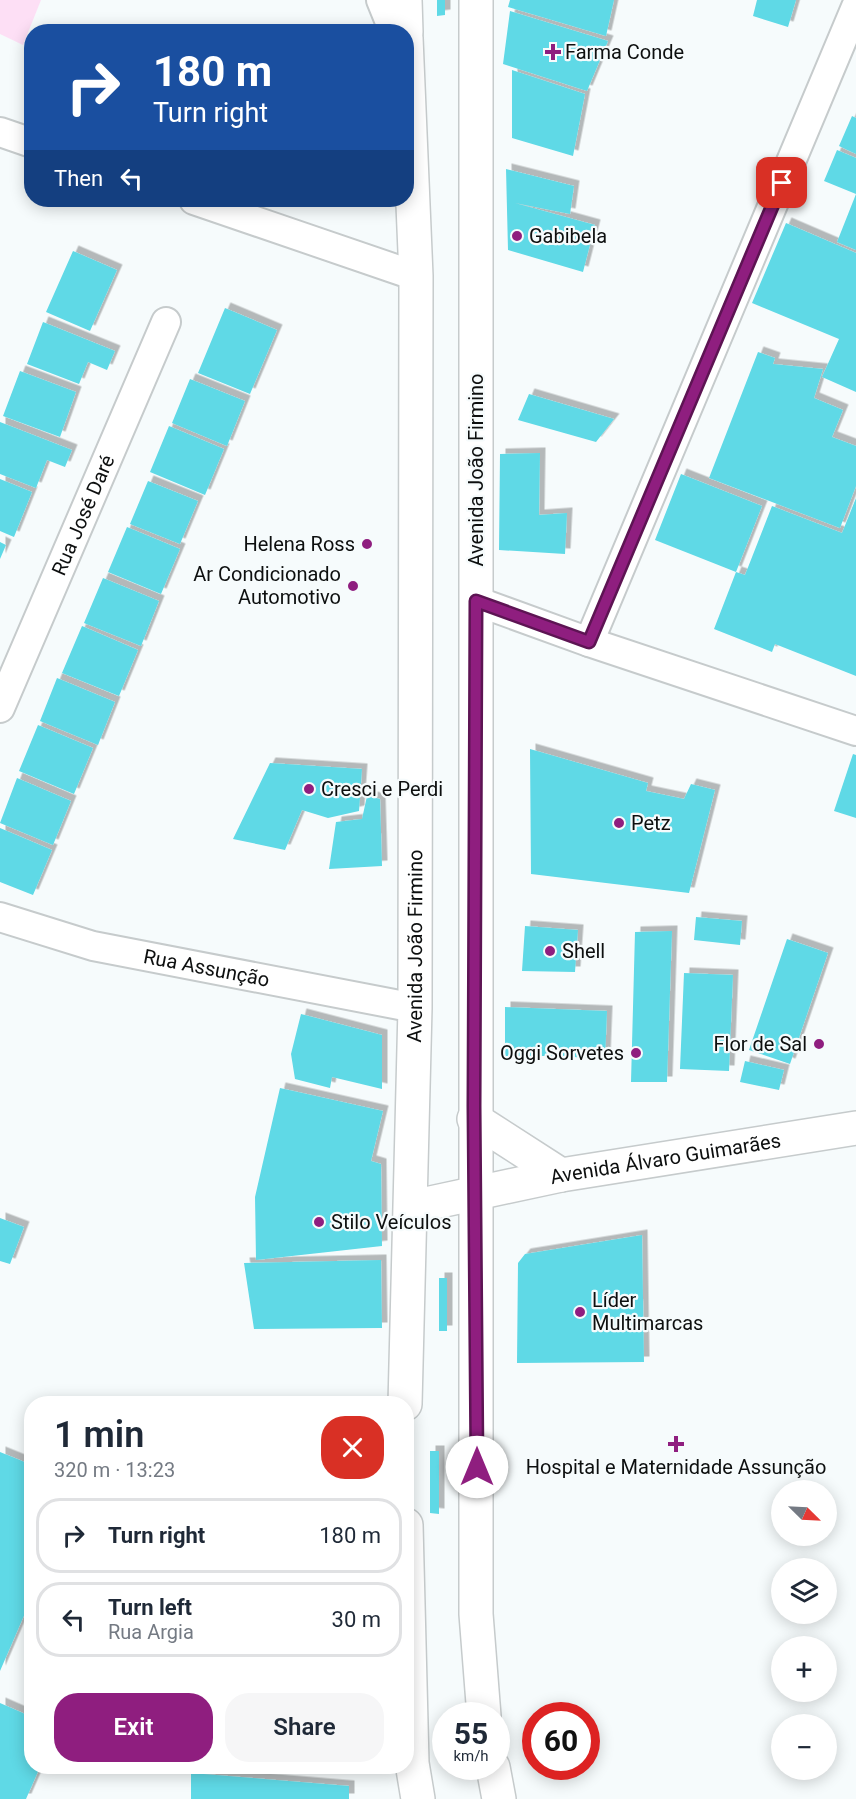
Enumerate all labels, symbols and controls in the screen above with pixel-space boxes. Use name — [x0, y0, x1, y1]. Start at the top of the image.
place label: Farma Conde — [565, 40, 684, 64]
marker: Farma Conde — [546, 45, 560, 59]
text: 180 m — [153, 47, 272, 96]
icon: right — [54, 48, 132, 126]
text: Turn right — [153, 97, 268, 129]
pin — [756, 157, 807, 208]
icon: left — [115, 162, 148, 195]
text: Then — [54, 166, 103, 191]
icon: arrive — [765, 166, 798, 199]
place label: Gabibela — [529, 224, 607, 248]
marker: Gabibela — [510, 229, 524, 243]
street label: Avenida João Firmino — [464, 374, 488, 567]
street label: Rua José Daré — [46, 451, 119, 579]
place label: Helena Ross — [243, 532, 355, 556]
marker: Helena Ross — [360, 537, 374, 551]
place label: Ar Condicionado Automotivo — [193, 562, 341, 609]
marker: Ar Condicionado Automotivo — [346, 579, 360, 593]
place label: Cresci e Perdi — [321, 777, 443, 801]
marker: Cresci e Perdi — [302, 782, 316, 796]
place label: Petz — [631, 811, 671, 835]
marker: Petz — [612, 816, 626, 830]
street label: Avenida João Firmino — [402, 850, 427, 1043]
place label: Shell — [562, 939, 605, 963]
street label: Rua Assunção — [141, 944, 271, 992]
marker: Shell — [543, 944, 557, 958]
place label: Flor de Sal — [713, 1032, 807, 1056]
marker: Flor de Sal — [812, 1037, 826, 1051]
place label: Oggi Sorvetes — [500, 1041, 624, 1065]
marker: Oggi Sorvetes — [629, 1046, 643, 1060]
street label: Avenida Álvaro Guimarães — [548, 1128, 782, 1189]
place label: Stilo Veículos — [331, 1210, 451, 1234]
marker: Stilo Veículos — [312, 1215, 326, 1229]
place label: Líder Multimarcas — [592, 1288, 703, 1335]
marker: Líder Multimarcas — [573, 1305, 587, 1319]
text: 1 min — [54, 1414, 144, 1456]
button: close — [321, 1416, 384, 1479]
position arrow — [445, 1435, 509, 1499]
marker: Hospital e Maternidade Assunção — [667, 1435, 685, 1453]
place label: Hospital e Maternidade Assunção — [526, 1455, 826, 1479]
text: 320 m · 13:23 — [54, 1458, 175, 1482]
north arrow — [771, 1480, 837, 1546]
map controls — [771, 1480, 837, 1780]
icon: right — [57, 1519, 90, 1552]
text: Turn right — [108, 1523, 205, 1548]
text: 180 m — [319, 1523, 381, 1548]
button: layers — [771, 1558, 837, 1624]
text: Turn left — [108, 1595, 192, 1620]
icon: left — [57, 1603, 90, 1636]
text: 30 m — [332, 1607, 381, 1632]
text: Rua Argia — [108, 1620, 194, 1644]
button: + — [771, 1636, 837, 1702]
button: Exit — [54, 1693, 213, 1762]
button: Share — [225, 1693, 384, 1762]
speed limit sign: 60 — [522, 1702, 600, 1780]
button: − — [771, 1714, 837, 1780]
text: 55 — [454, 1716, 488, 1751]
text: km/h — [453, 1747, 489, 1765]

